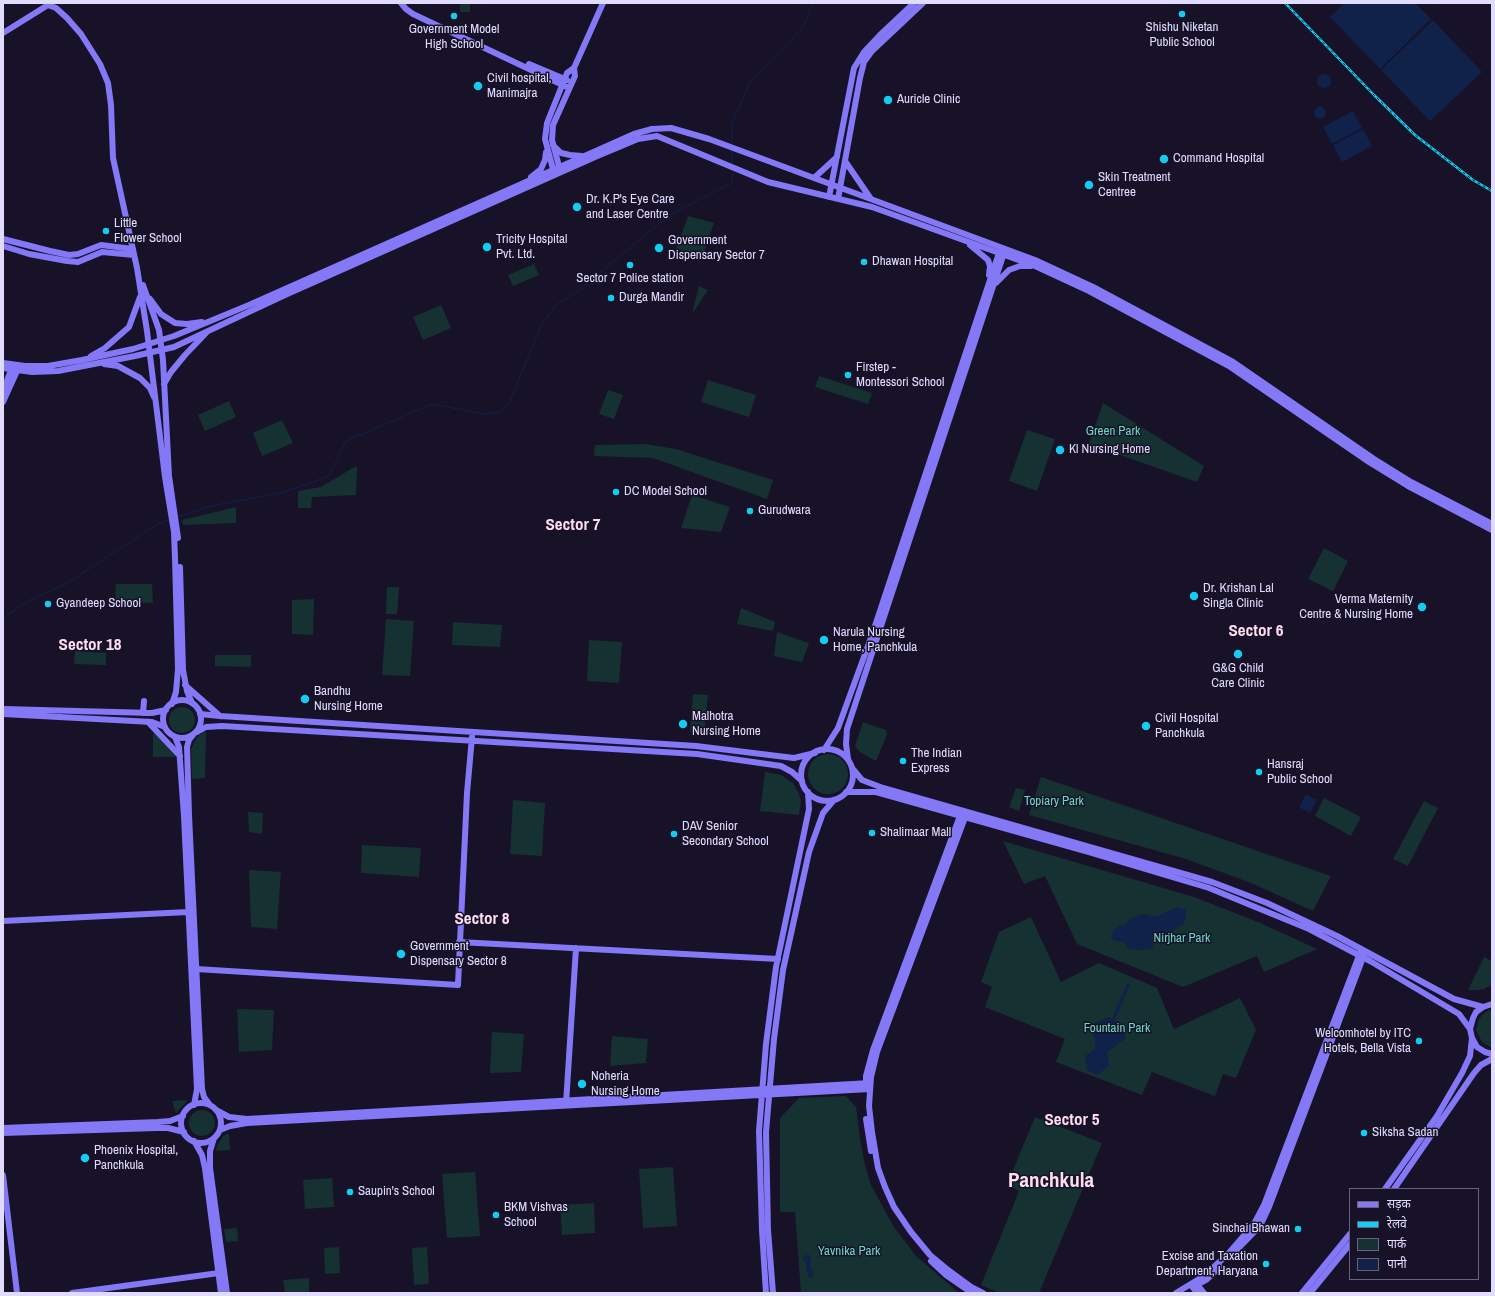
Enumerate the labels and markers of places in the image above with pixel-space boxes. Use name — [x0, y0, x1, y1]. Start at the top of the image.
marker: Shishu Niketan Public School — [1177, 9, 1187, 19]
marker: Government Model High School — [449, 11, 459, 21]
place label: Shishu Niketan Public School — [1146, 20, 1218, 51]
place label: Government Model High School — [409, 22, 499, 53]
place label: Civil hospital, Manimajra — [487, 71, 552, 102]
marker: Civil hospital, Manimajra — [472, 80, 484, 92]
place label: Auricle Clinic — [897, 92, 960, 108]
marker: Auricle Clinic — [882, 94, 894, 106]
place label: Command Hospital — [1173, 151, 1264, 167]
marker: Command Hospital — [1158, 153, 1170, 165]
place label: Skin Treatment Centree — [1098, 170, 1170, 201]
marker: Skin Treatment Centree — [1083, 179, 1095, 191]
place label: Dr. K.P's Eye Care and Laser Centre — [586, 192, 675, 223]
marker: Dr. K.P's Eye Care and Laser Centre — [571, 201, 583, 213]
place label: Little Flower School — [114, 216, 182, 247]
marker: Little Flower School — [101, 226, 111, 236]
place label: Tricity Hospital Pvt. Ltd. — [496, 232, 567, 263]
place label: Government Dispensary Sector 7 — [668, 233, 765, 264]
marker: Tricity Hospital Pvt. Ltd. — [481, 241, 493, 253]
marker: Government Dispensary Sector 7 — [653, 242, 665, 254]
place label: Dhawan Hospital — [872, 254, 953, 270]
marker: Dhawan Hospital — [859, 257, 869, 267]
marker: Sector 7 Police station — [625, 260, 635, 270]
place label: Sector 7 Police station — [576, 271, 684, 287]
place label: Durga Mandir — [619, 290, 684, 306]
marker: Durga Mandir — [606, 293, 616, 303]
place label: Firstep - Montessori School — [856, 360, 944, 391]
marker: Firstep - Montessori School — [843, 370, 853, 380]
place label: Kl Nursing Home — [1069, 442, 1150, 458]
marker: Kl Nursing Home — [1054, 444, 1066, 456]
place label: DC Model School — [624, 484, 707, 500]
marker: DC Model School — [611, 487, 621, 497]
place label: Gurudwara — [758, 503, 811, 519]
marker: Gurudwara — [745, 506, 755, 516]
place label: Dr. Krishan Lal Singla Clinic — [1203, 581, 1274, 612]
marker: Dr. Krishan Lal Singla Clinic — [1188, 590, 1200, 602]
place label: Verma Maternity Centre & Nursing Home — [1299, 592, 1413, 623]
place label: Gyandeep School — [56, 596, 141, 612]
marker: Gyandeep School — [43, 599, 53, 609]
marker: Verma Maternity Centre & Nursing Home — [1416, 601, 1428, 613]
place label: Narula Nursing Home, Panchkula — [833, 625, 917, 656]
marker: Narula Nursing Home, Panchkula — [818, 634, 830, 646]
marker: G&G Child Care Clinic — [1232, 648, 1244, 660]
place label: G&G Child Care Clinic — [1211, 661, 1265, 692]
place label: Bandhu Nursing Home — [314, 684, 383, 715]
marker: Bandhu Nursing Home — [299, 693, 311, 705]
place label: Malhotra Nursing Home — [692, 709, 761, 740]
place label: Civil Hospital Panchkula — [1155, 711, 1218, 742]
marker: Malhotra Nursing Home — [677, 718, 689, 730]
marker: Civil Hospital Panchkula — [1140, 720, 1152, 732]
place label: The Indian Express — [911, 746, 962, 777]
marker: The Indian Express — [898, 756, 908, 766]
place label: Hansraj Public School — [1267, 757, 1332, 788]
marker: Hansraj Public School — [1254, 767, 1264, 777]
place label: DAV Senior Secondary School — [682, 819, 769, 850]
place label: Shalimaar Mall — [880, 825, 951, 841]
marker: Shalimaar Mall — [867, 828, 877, 838]
marker: DAV Senior Secondary School — [669, 829, 679, 839]
place label: Government Dispensary Sector 8 — [410, 939, 507, 970]
marker: Government Dispensary Sector 8 — [395, 948, 407, 960]
place label: Welcomhotel by ITC Hotels, Bella Vista — [1315, 1026, 1411, 1057]
marker: Welcomhotel by ITC Hotels, Bella Vista — [1414, 1036, 1424, 1046]
place label: Noheria Nursing Home — [591, 1069, 660, 1100]
marker: Noheria Nursing Home — [576, 1078, 588, 1090]
place label: Siksha Sadan — [1372, 1125, 1438, 1141]
marker: Siksha Sadan — [1359, 1128, 1369, 1138]
place label: Phoenix Hospital, Panchkula — [94, 1143, 178, 1174]
marker: Phoenix Hospital, Panchkula — [79, 1152, 91, 1164]
place label: Saupin's School — [358, 1184, 435, 1200]
marker: Saupin's School — [345, 1187, 355, 1197]
place label: BKM Vishvas School — [504, 1200, 568, 1231]
marker: BKM Vishvas School — [491, 1210, 501, 1220]
place label: Sinchai Bhawan — [1212, 1221, 1290, 1237]
marker: Sinchai Bhawan — [1293, 1224, 1303, 1234]
place label: Excise and Taxation Department, Haryana — [1156, 1249, 1258, 1280]
marker: Excise and Taxation Department, Haryana — [1261, 1259, 1271, 1269]

